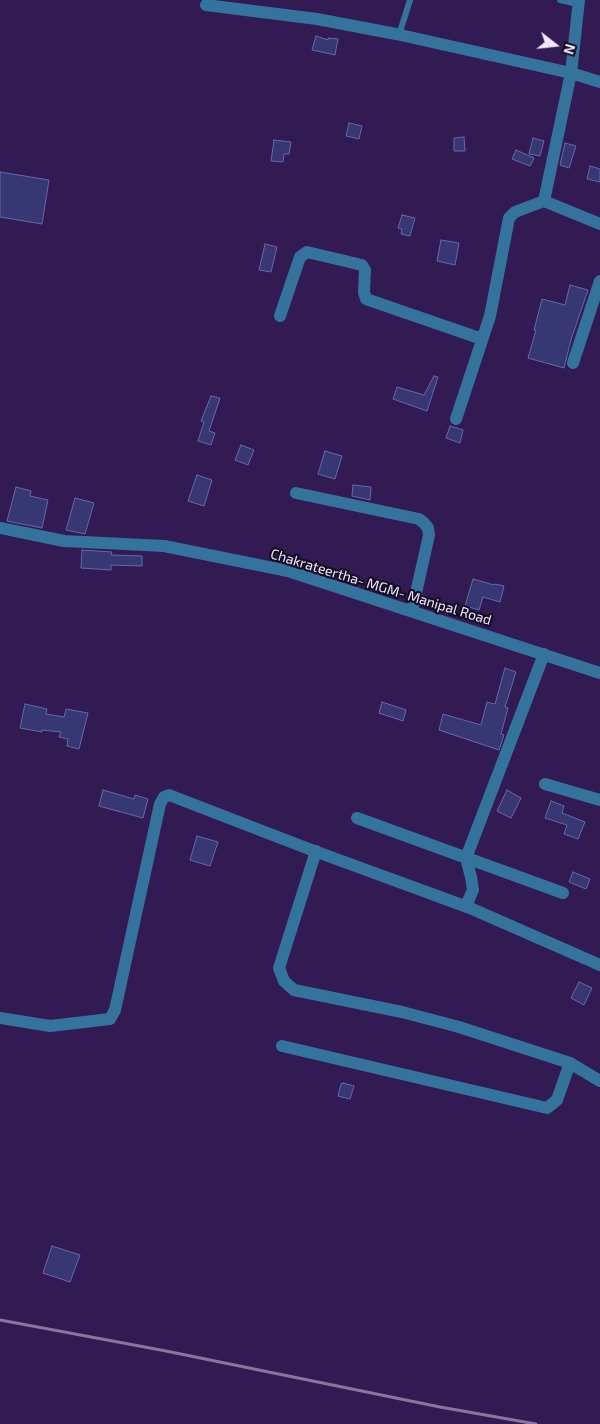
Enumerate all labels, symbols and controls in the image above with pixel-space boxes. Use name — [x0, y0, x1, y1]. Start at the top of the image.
north arrow — [530, 20, 580, 70]
text: N — [560, 42, 579, 56]
street label: Chakrateertha- MGM- Manipal Road — [268, 545, 494, 629]

